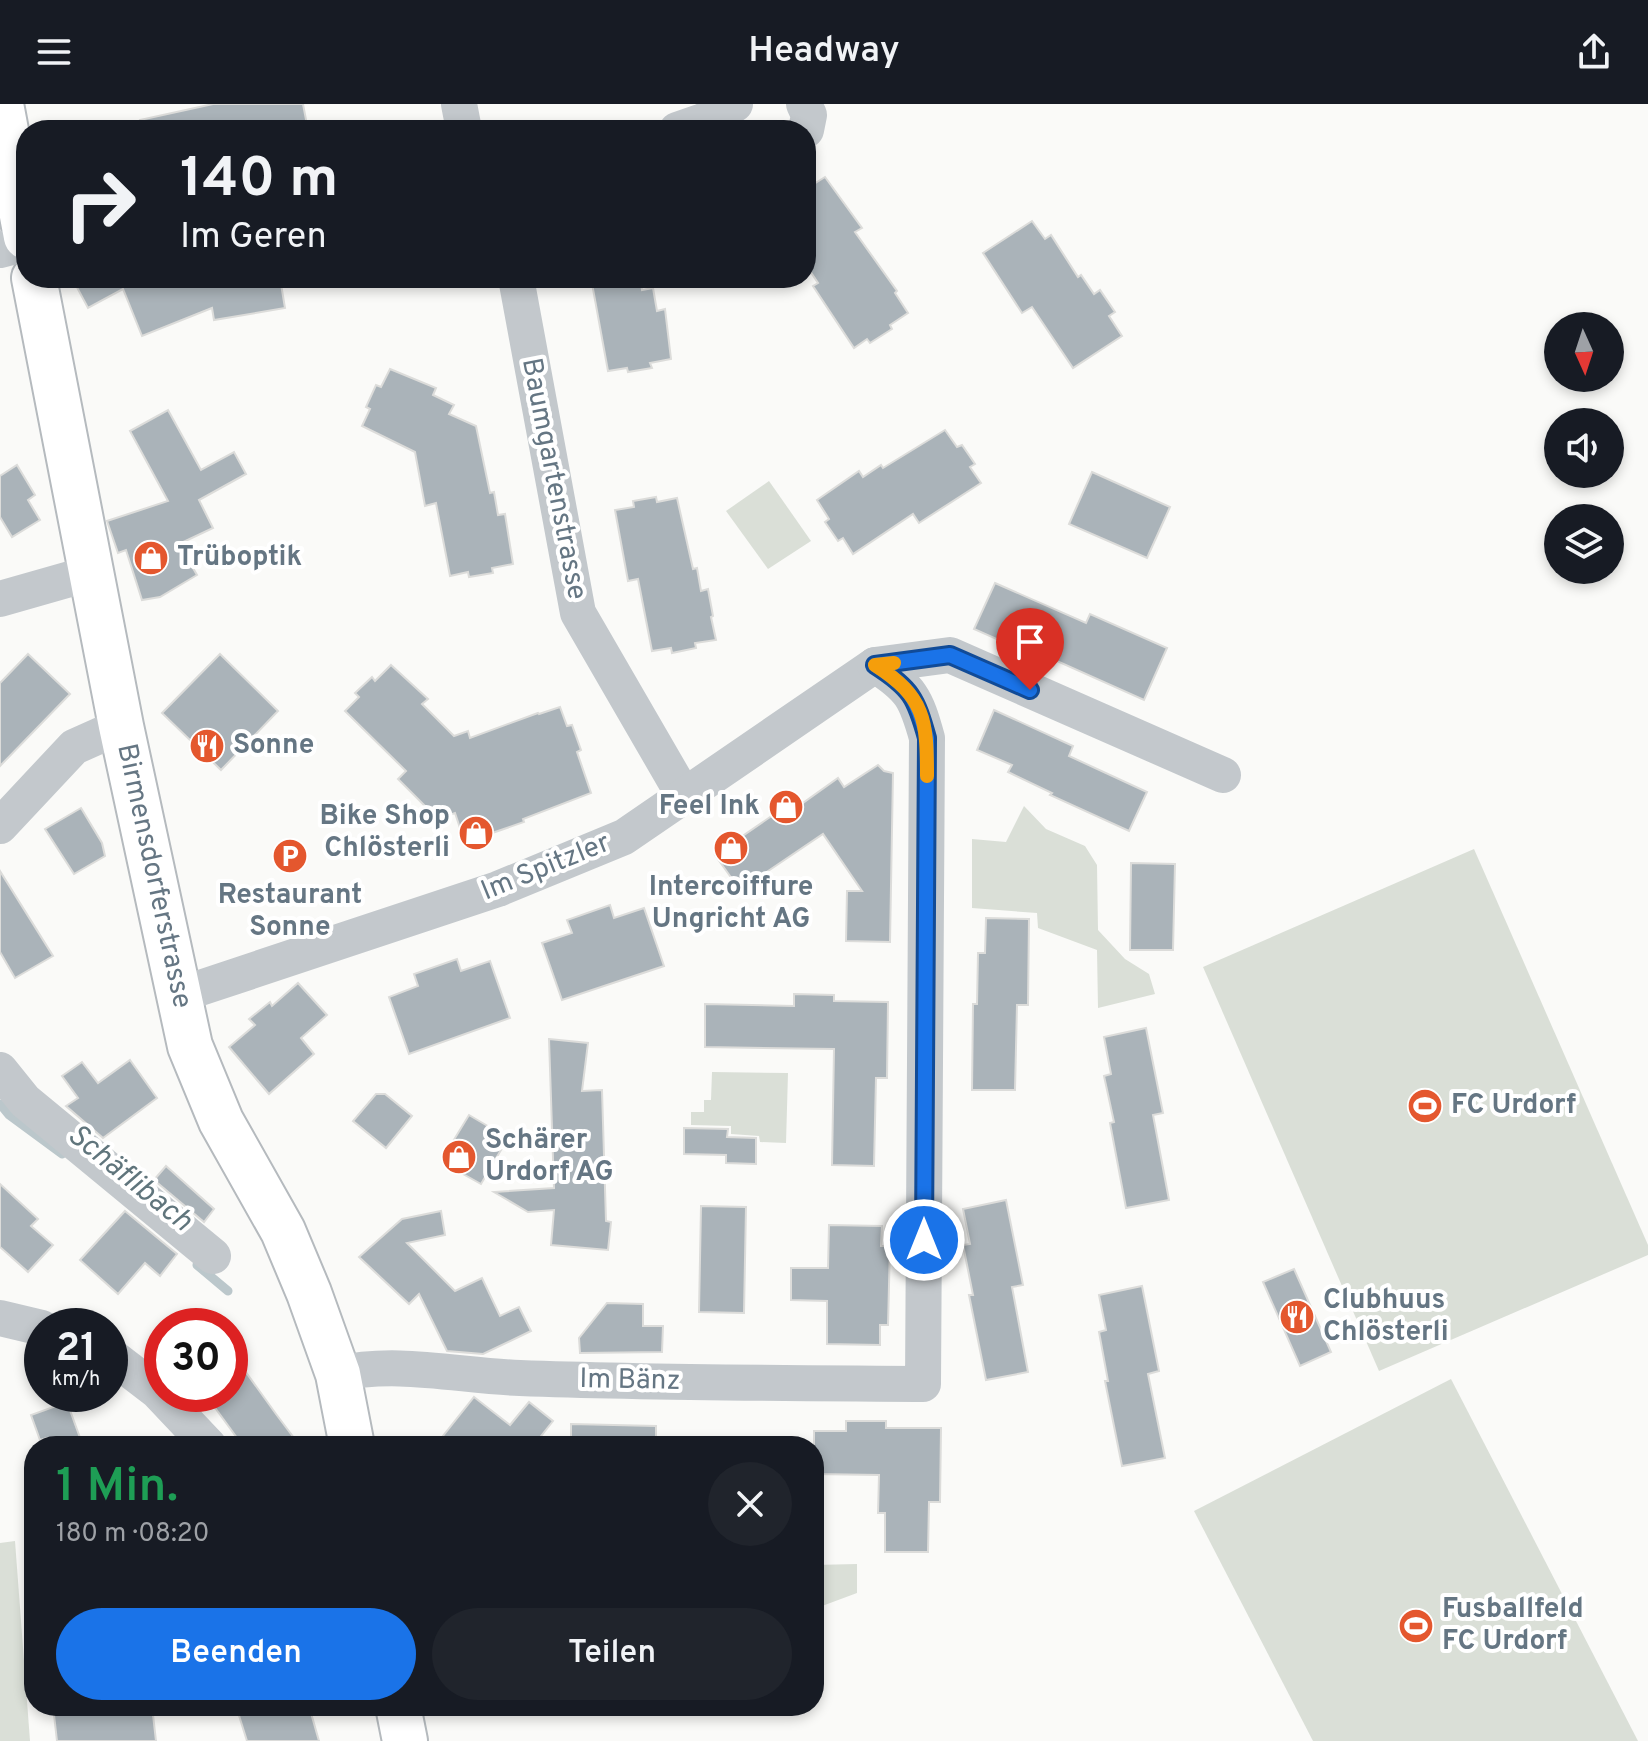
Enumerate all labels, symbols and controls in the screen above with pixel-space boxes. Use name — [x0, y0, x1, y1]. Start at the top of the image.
text: Headway — [748, 29, 900, 75]
icon: menu — [32, 30, 76, 74]
icon: share — [1572, 30, 1616, 74]
text: 140 m — [180, 146, 338, 216]
icon: right — [48, 152, 152, 256]
text: Im Geren — [180, 215, 327, 261]
north arrow — [1544, 312, 1624, 392]
map controls — [1544, 312, 1624, 584]
street label: Baumgartenstrasse — [512, 355, 594, 603]
button: sound — [1544, 408, 1624, 488]
button: layers — [1544, 504, 1624, 584]
shop icon: Trüboptik — [132, 539, 170, 577]
place label: Trüboptik — [177, 540, 302, 576]
pin — [996, 608, 1064, 690]
icon: arrive — [1008, 620, 1052, 664]
restaurant icon: Sonne — [188, 727, 226, 765]
place label: Sonne — [233, 728, 314, 764]
street label: Birmensdorferstrasse — [107, 740, 199, 1012]
shop icon: Feel Ink — [767, 788, 805, 826]
place label: Feel Ink — [659, 789, 760, 825]
place label: Bike Shop Chlösterli — [320, 799, 450, 867]
shop icon: Bike Shop Chlösterli — [457, 814, 495, 852]
street label: Im Spitzler — [476, 826, 616, 910]
shop icon: Intercoiffure Ungricht AG — [712, 829, 750, 867]
parking icon: Restaurant Sonne — [271, 837, 309, 875]
place label: Intercoiffure Ungricht AG — [649, 870, 813, 938]
place label: Restaurant Sonne — [218, 878, 362, 946]
sports icon: FC Urdorf — [1406, 1087, 1444, 1125]
place label: FC Urdorf — [1451, 1088, 1576, 1124]
water label: Schäflibach — [59, 1117, 199, 1241]
place label: Schärer Urdorf AG — [485, 1123, 614, 1191]
shop icon: Schärer Urdorf AG — [440, 1138, 478, 1176]
position arrow — [882, 1198, 966, 1282]
place label: Clubhuus Chlösterli — [1323, 1283, 1449, 1351]
restaurant icon: Clubhuus Chlösterli — [1278, 1298, 1316, 1336]
speed limit sign: 30 — [144, 1308, 248, 1412]
text: 21 — [56, 1325, 96, 1375]
street label: Im Bänz — [579, 1362, 681, 1400]
text: km/h — [52, 1367, 100, 1393]
text: 1 Min. — [56, 1458, 178, 1518]
button: close — [708, 1462, 792, 1546]
text: 180 m · 08:20 — [56, 1518, 209, 1551]
place label: Fusballfeld FC Urdorf — [1442, 1592, 1584, 1660]
sports icon: Fusballfeld FC Urdorf — [1397, 1607, 1435, 1645]
button: Beenden — [56, 1608, 416, 1700]
button: Teilen — [432, 1608, 792, 1700]

